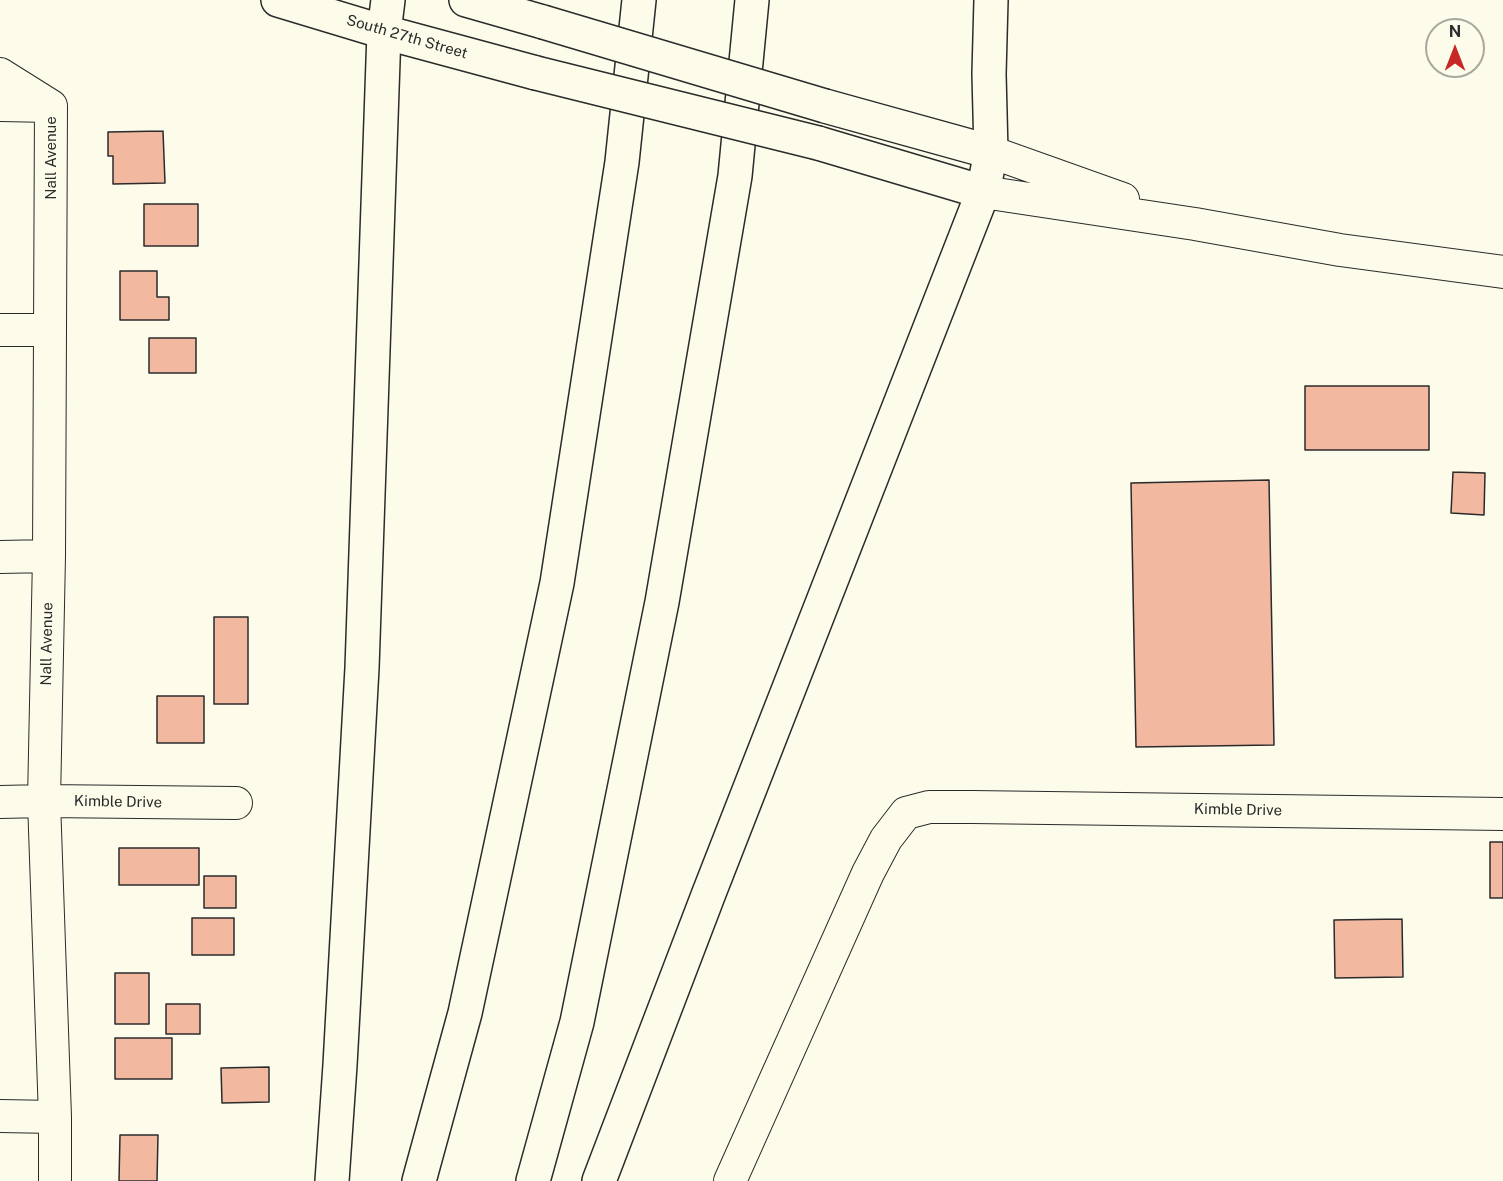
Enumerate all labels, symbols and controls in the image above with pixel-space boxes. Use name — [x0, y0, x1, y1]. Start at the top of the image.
street label: South 27th Street — [344, 11, 470, 63]
north arrow — [1425, 18, 1485, 78]
text: N — [1449, 22, 1461, 41]
street label: Nall Avenue — [42, 116, 60, 200]
street label: Nall Avenue — [37, 602, 57, 686]
street label: Kimble Drive — [74, 792, 162, 812]
street label: Kimble Drive — [1194, 800, 1282, 820]

